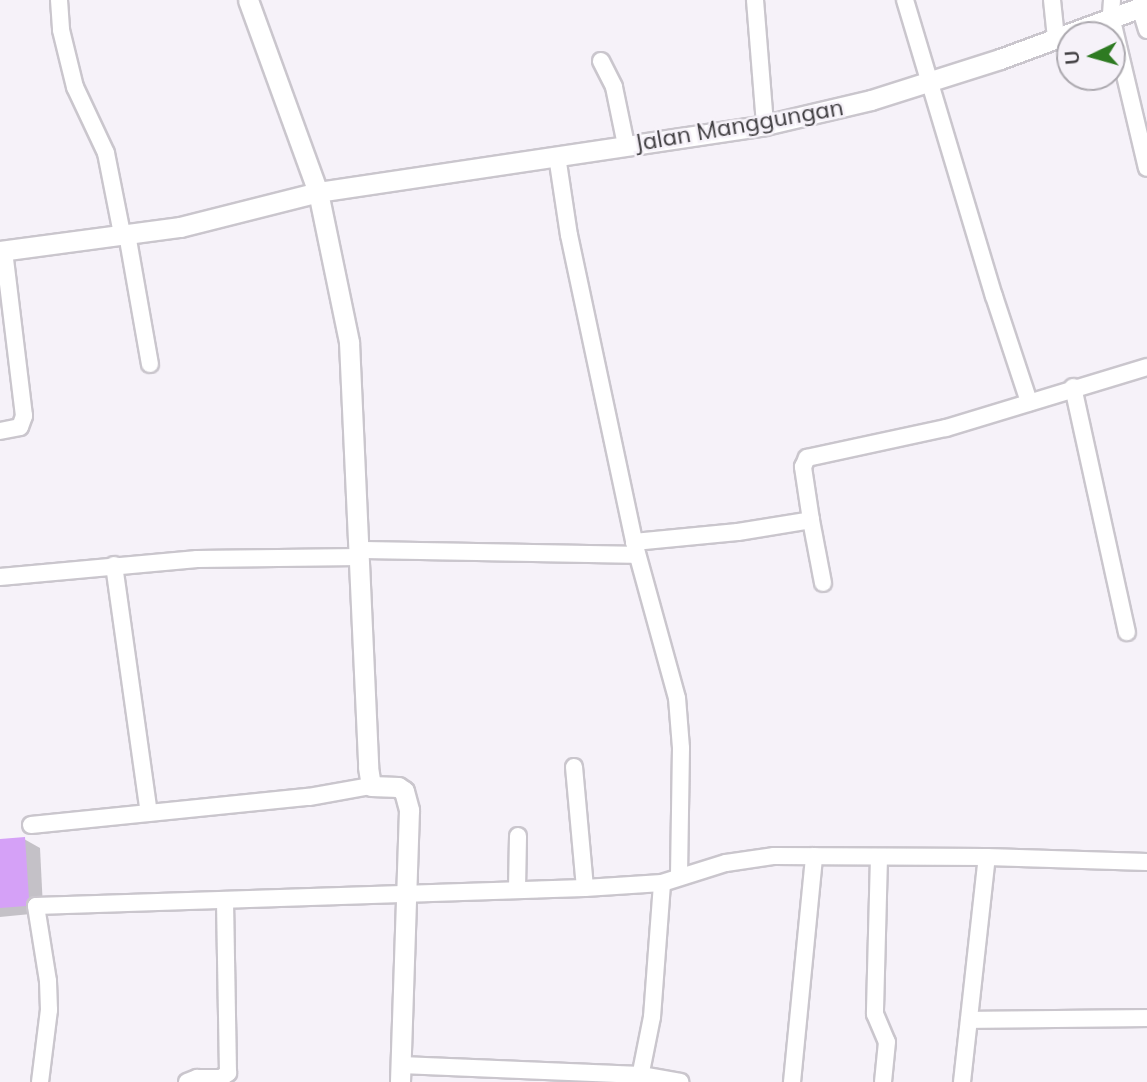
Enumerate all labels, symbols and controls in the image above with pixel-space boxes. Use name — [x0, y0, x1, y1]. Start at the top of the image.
north arrow — [1056, 21, 1126, 91]
text: U — [1060, 50, 1085, 66]
street label: Jalan Manggungan — [632, 92, 846, 158]

